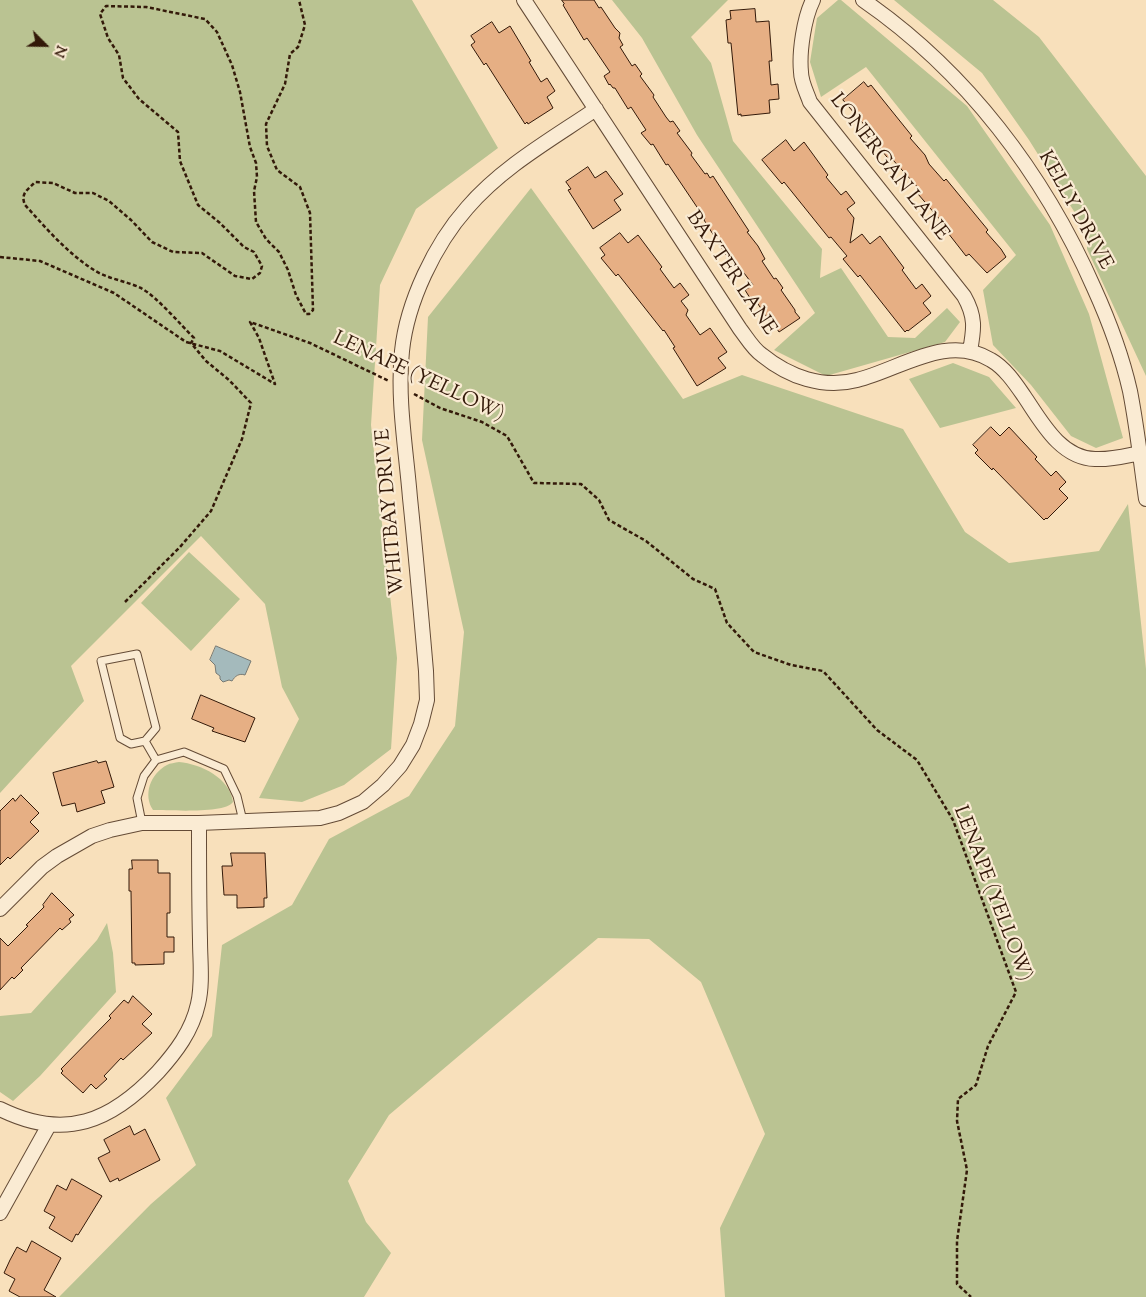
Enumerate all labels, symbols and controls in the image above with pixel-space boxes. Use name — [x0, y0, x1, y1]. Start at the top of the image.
north arrow — [20, 20, 70, 70]
text: N — [47, 42, 70, 60]
street label: LONERGAN LANE — [823, 90, 953, 246]
street label: KELLY DRIVE — [1032, 147, 1116, 275]
street label: BAXTER LANE — [680, 207, 780, 341]
street label: LENAPE (YELLOW) — [329, 328, 507, 428]
street label: WHITBAY DRIVE — [373, 428, 411, 596]
street label: LENAPE (YELLOW) — [946, 803, 1036, 985]

